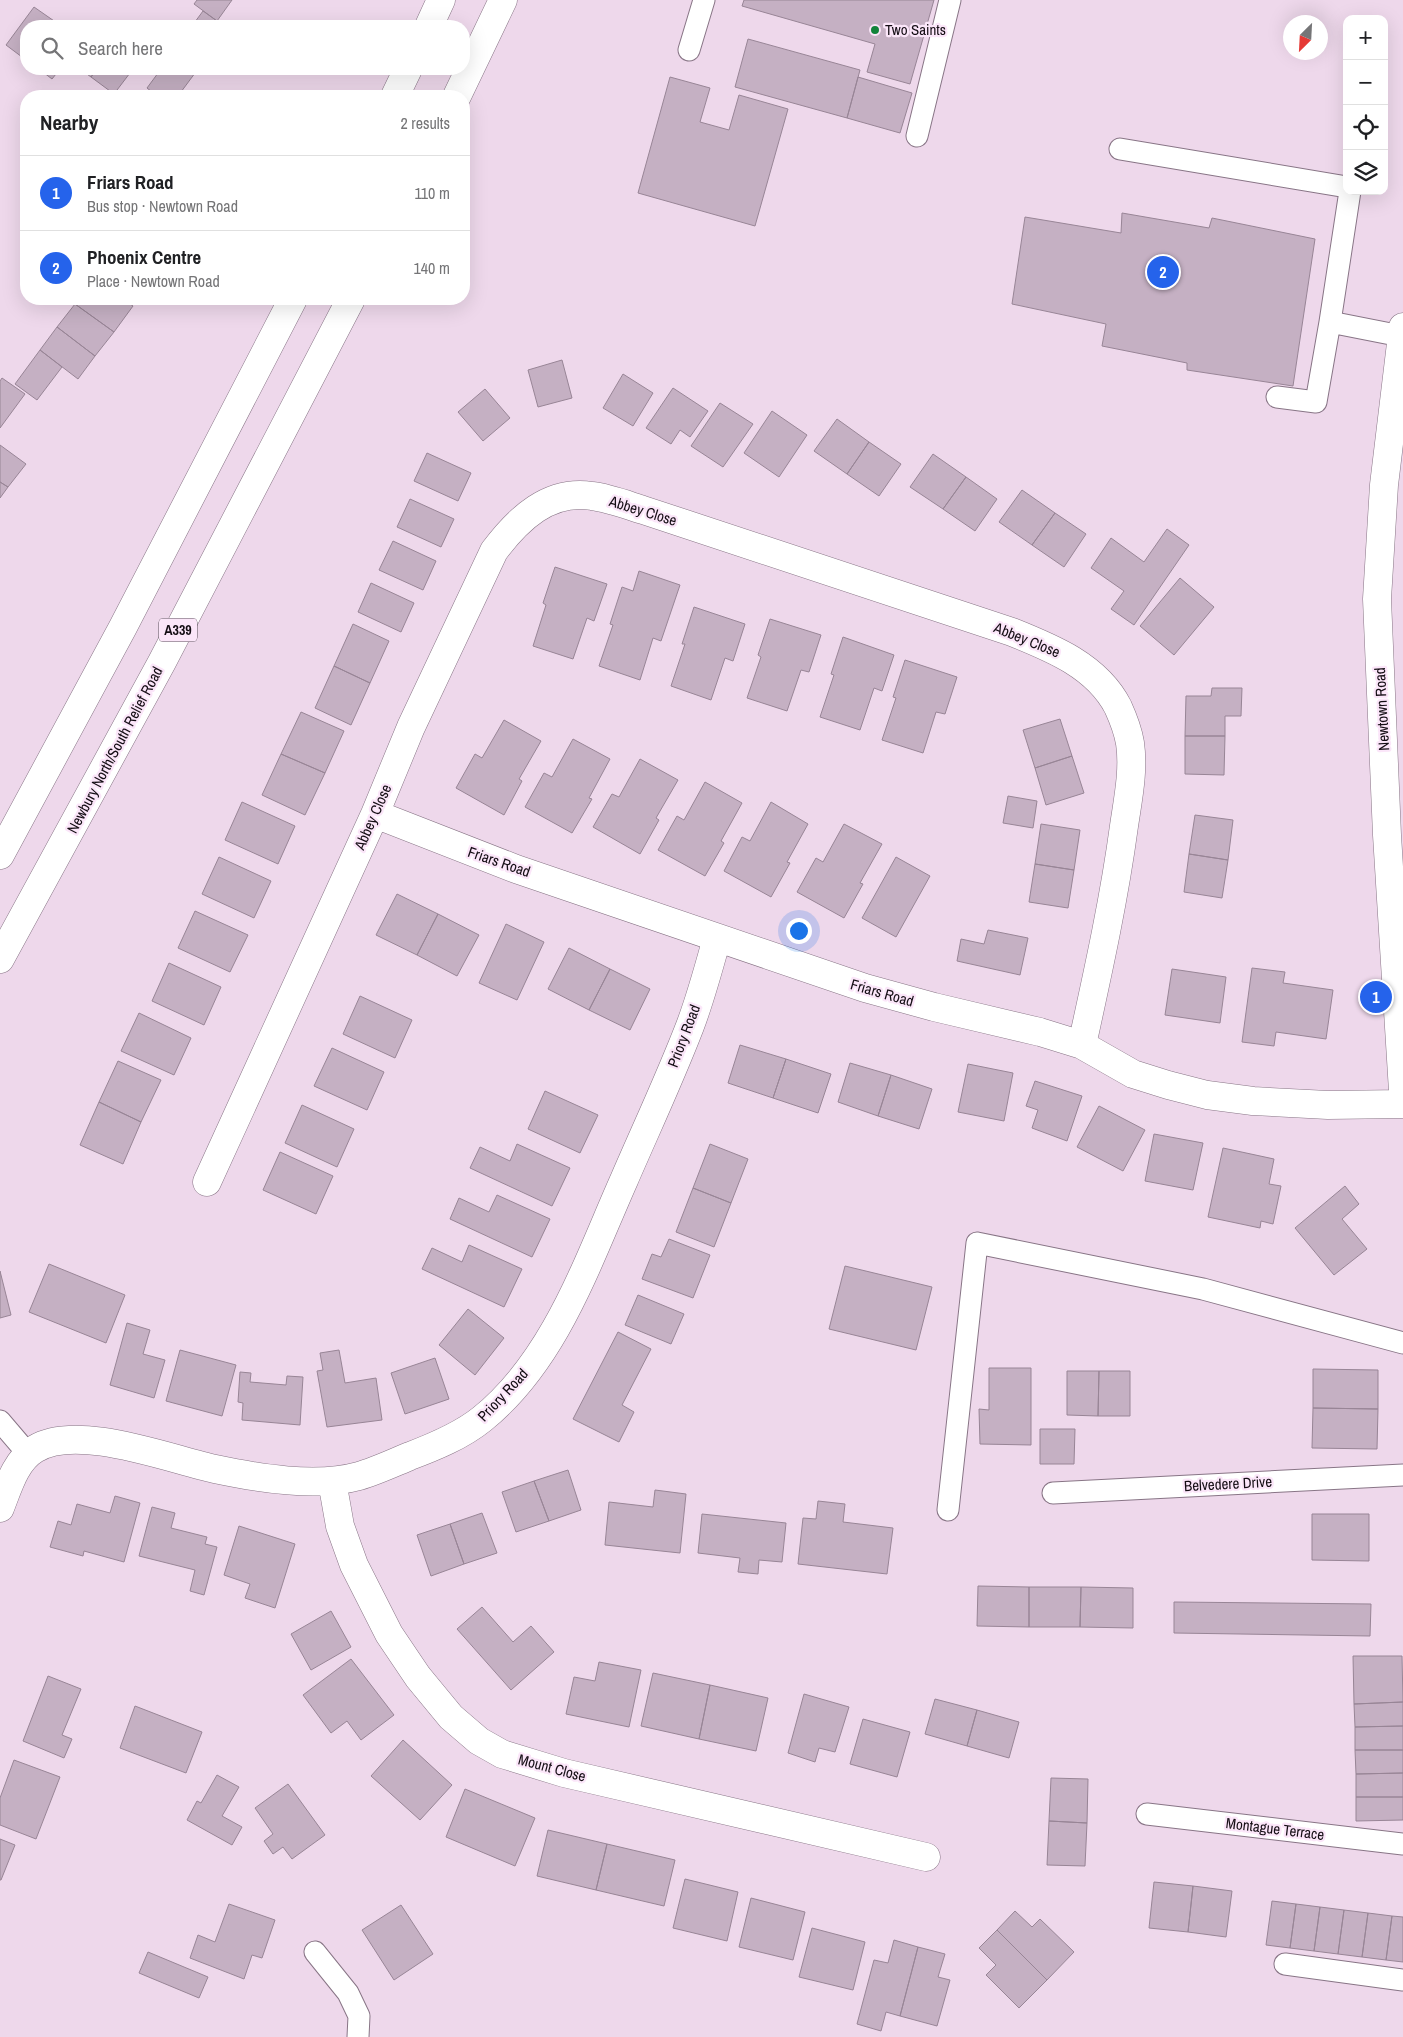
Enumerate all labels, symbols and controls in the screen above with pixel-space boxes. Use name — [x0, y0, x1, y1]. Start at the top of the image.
north arrow — [1283, 15, 1328, 60]
map controls — [1343, 15, 1388, 195]
button: + — [1343, 15, 1388, 60]
place label: Two Saints — [885, 19, 946, 40]
search box — [20, 20, 470, 75]
marker: Two Saints — [869, 24, 881, 36]
icon: search — [38, 34, 66, 62]
text: Search here — [78, 35, 163, 61]
button: − — [1343, 60, 1388, 105]
button: locate — [1343, 105, 1388, 150]
text: Nearby — [40, 108, 98, 137]
text: 2 results — [400, 112, 450, 134]
button: layers — [1343, 150, 1388, 195]
text: Friars Road — [87, 169, 174, 195]
text: 1 — [52, 182, 60, 204]
text: 110 m — [414, 182, 450, 204]
text: Bus stop · Newtown Road — [87, 195, 238, 217]
text: Phoenix Centre — [87, 244, 201, 270]
pin: 2 — [1147, 253, 1179, 291]
text: 2 — [52, 257, 60, 279]
text: 140 m — [414, 257, 450, 279]
text: Place · Newtown Road — [87, 270, 220, 292]
street label: Abbey Close — [606, 490, 680, 531]
street label: Abbey Close — [990, 616, 1064, 662]
road number: A339 — [159, 618, 197, 642]
street label: Newbury North/South Relief Road — [62, 663, 167, 837]
street label: Newtown Road — [1369, 667, 1394, 751]
street label: Abbey Close — [348, 781, 396, 854]
street label: Friars Road — [465, 841, 533, 882]
your location — [786, 918, 812, 944]
street label: Friars Road — [848, 973, 916, 1012]
pin: 1 — [1360, 978, 1392, 1016]
street label: Priory Road — [662, 1001, 705, 1070]
street label: Priory Road — [473, 1363, 533, 1426]
street label: Belvedere Drive — [1183, 1471, 1273, 1496]
street label: Mount Close — [516, 1748, 588, 1787]
street label: Montague Terrace — [1225, 1812, 1326, 1845]

